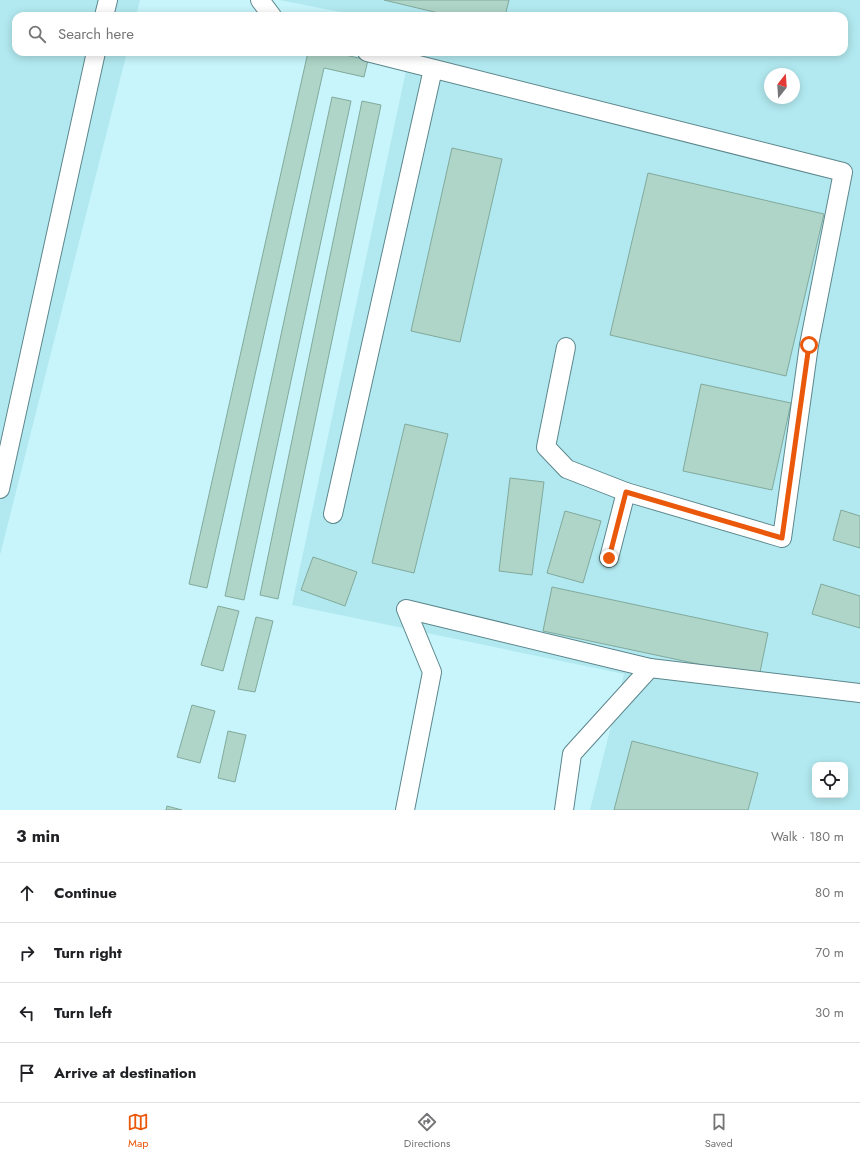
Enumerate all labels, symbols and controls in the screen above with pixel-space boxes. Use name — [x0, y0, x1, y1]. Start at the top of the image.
search box — [12, 12, 848, 56]
icon: search — [26, 23, 48, 45]
text: Search here — [58, 23, 134, 45]
north arrow — [764, 68, 800, 104]
route start — [800, 336, 818, 354]
route end — [600, 549, 618, 567]
map controls — [812, 762, 848, 798]
button: locate — [812, 762, 848, 798]
text: 3 min — [16, 824, 60, 848]
text: Walk · 180 m — [771, 827, 844, 846]
icon: ahead — [16, 882, 38, 904]
text: Continue — [54, 882, 117, 904]
text: 80 m — [815, 883, 844, 902]
icon: right — [16, 942, 38, 964]
text: Turn right — [54, 942, 122, 964]
text: 70 m — [815, 943, 844, 962]
icon: left — [16, 1002, 38, 1024]
text: Turn left — [54, 1002, 112, 1024]
text: 30 m — [815, 1003, 844, 1022]
icon: arrive — [16, 1062, 38, 1084]
text: Arrive at destination — [54, 1062, 196, 1084]
tab: Map — [127, 1111, 149, 1151]
tab: Directions — [404, 1111, 450, 1151]
tab: Saved — [705, 1111, 733, 1151]

